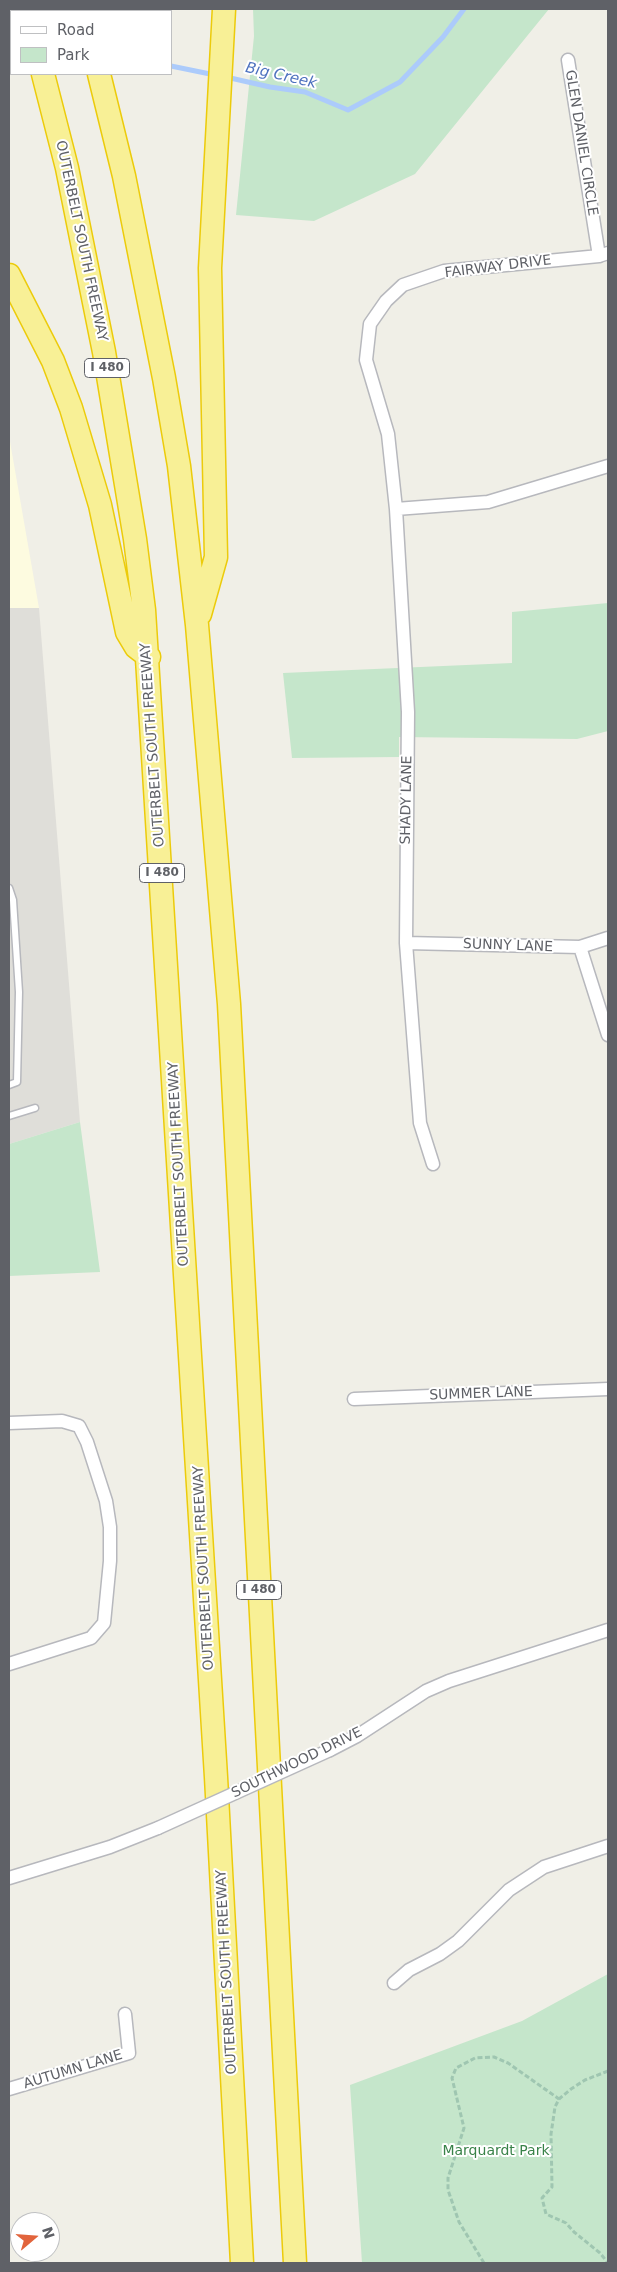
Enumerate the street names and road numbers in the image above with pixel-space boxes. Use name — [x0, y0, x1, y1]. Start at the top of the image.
street label: GLEN DANIEL CIRCLE — [561, 69, 601, 217]
street label: OUTERBELT SOUTH FREEWAY — [51, 139, 111, 343]
street label: FAIRWAY DRIVE — [444, 252, 552, 282]
road number: I 480 — [84, 358, 130, 378]
street label: OUTERBELT SOUTH FREEWAY — [137, 642, 169, 848]
street label: SHADY LANE — [398, 755, 416, 845]
road number: I 480 — [140, 864, 184, 882]
street label: SUNNY LANE — [463, 936, 553, 956]
street label: OUTERBELT SOUTH FREEWAY — [165, 1061, 193, 1267]
street label: SUMMER LANE — [429, 1384, 533, 1404]
street label: OUTERBELT SOUTH FREEWAY — [190, 1465, 218, 1671]
road number: I 480 — [236, 1580, 282, 1600]
street label: SOUTHWOOD DRIVE — [229, 1724, 365, 1802]
street label: OUTERBELT SOUTH FREEWAY — [213, 1869, 241, 2075]
street label: AUTUMN LANE — [21, 2047, 125, 2093]

